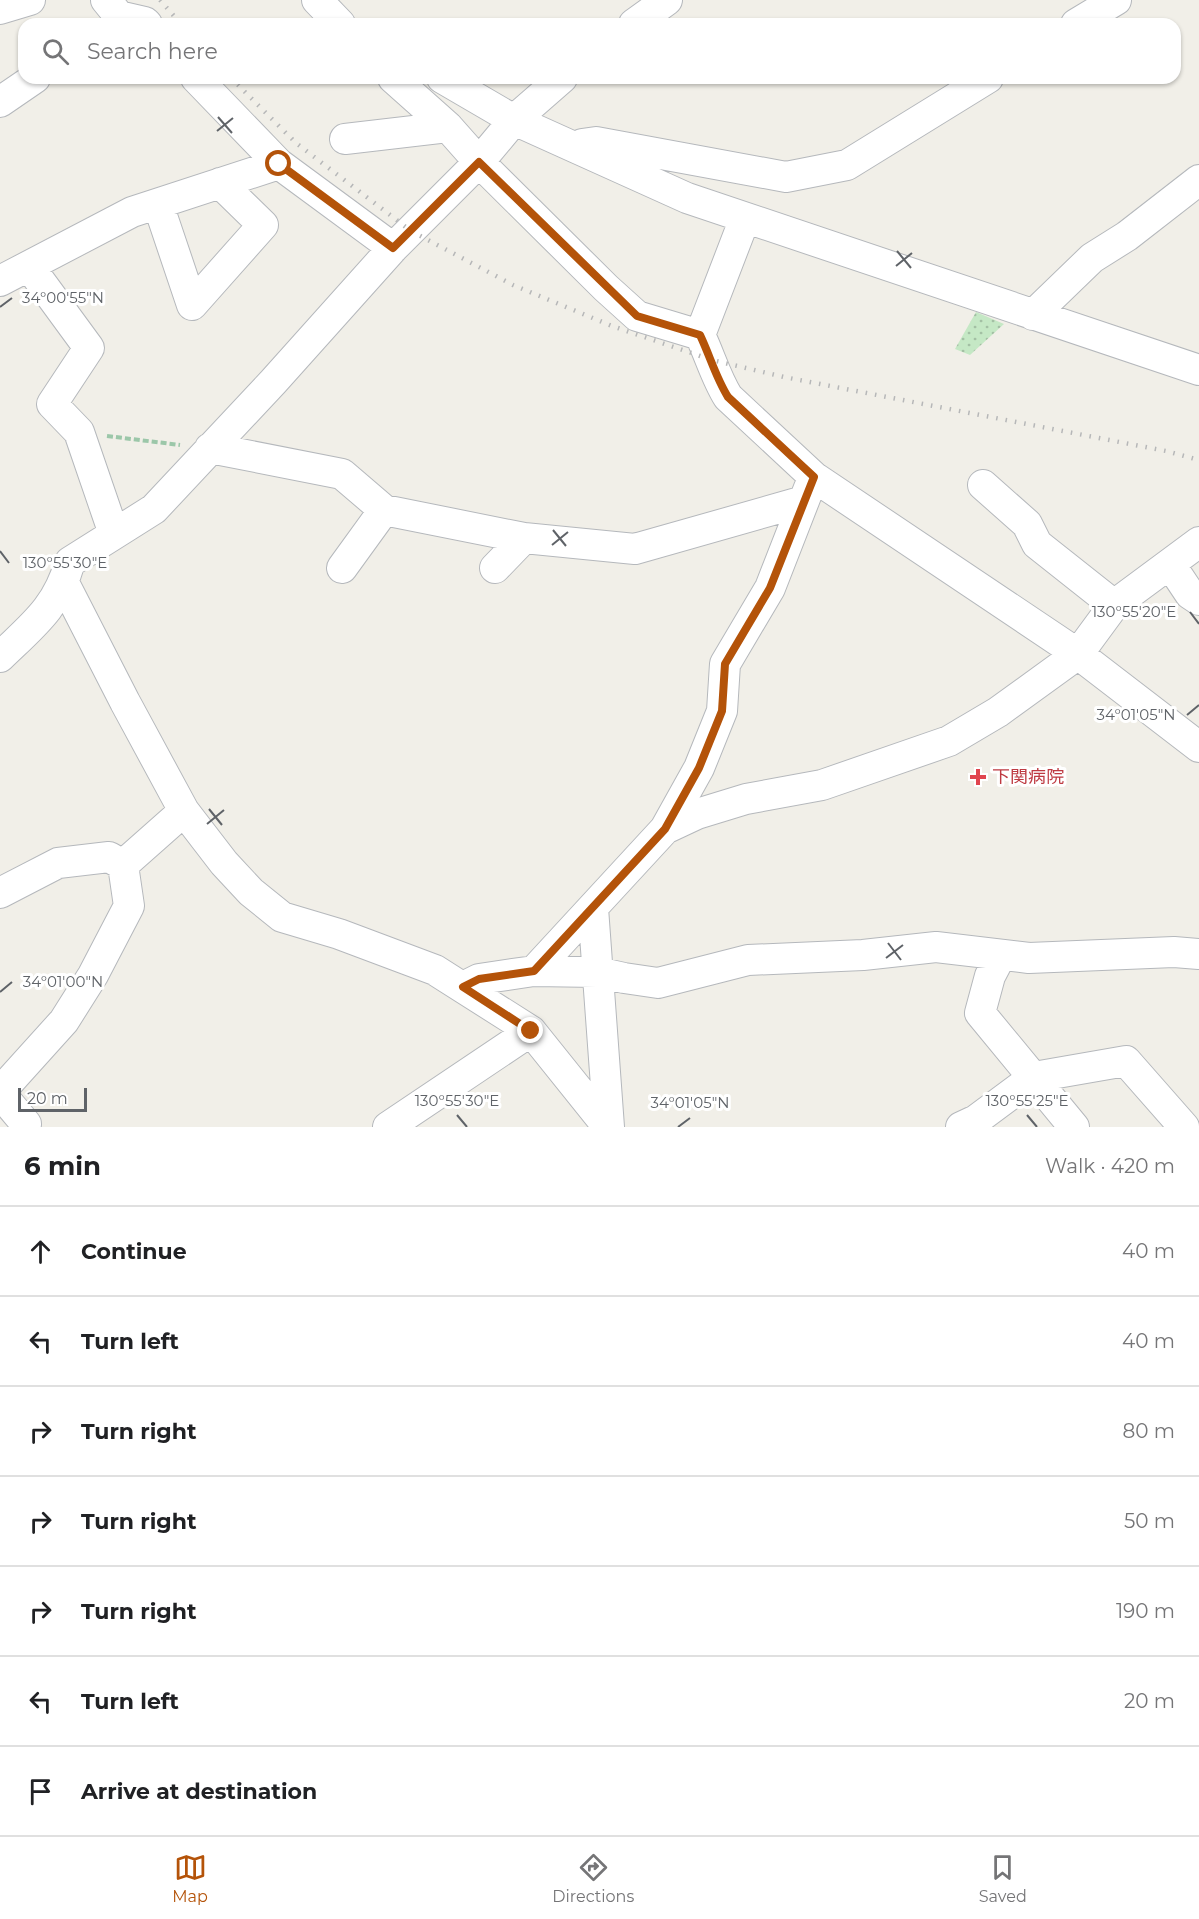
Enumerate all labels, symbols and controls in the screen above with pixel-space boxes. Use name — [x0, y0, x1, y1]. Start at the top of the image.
search box — [18, 18, 1181, 84]
icon: search — [39, 35, 72, 68]
text: Search here — [87, 38, 218, 65]
route start — [265, 150, 291, 176]
text: 34°00'55"N — [22, 288, 104, 307]
text: 130°55'30"E — [23, 553, 107, 572]
text: 130°55'20"E — [1092, 602, 1176, 621]
text: 34°01'05"N — [1097, 705, 1175, 724]
place label: 下関病院 — [992, 766, 1064, 788]
marker: 下関病院 — [969, 768, 987, 786]
text: 34°01'00"N — [23, 972, 103, 991]
route end — [517, 1017, 543, 1043]
scale bar — [18, 1085, 87, 1112]
text: 20 m — [27, 1089, 68, 1108]
text: 130°55'30"E — [415, 1091, 499, 1110]
text: 130°55'25"E — [985, 1091, 1069, 1110]
text: 34°01'05"N — [651, 1093, 729, 1112]
text: 6 min — [24, 1150, 101, 1182]
text: Walk · 420 m — [1045, 1154, 1175, 1178]
icon: ahead — [24, 1235, 57, 1268]
text: Continue — [81, 1238, 187, 1265]
text: 40 m — [1122, 1239, 1175, 1263]
icon: left — [24, 1325, 57, 1358]
text: Turn left — [81, 1328, 179, 1355]
text: 40 m — [1122, 1329, 1175, 1353]
icon: right — [24, 1415, 57, 1448]
text: Turn right — [81, 1418, 196, 1445]
text: 80 m — [1123, 1419, 1175, 1443]
icon: right — [24, 1505, 57, 1538]
text: Turn right — [81, 1508, 196, 1535]
text: 50 m — [1124, 1509, 1175, 1533]
icon: right — [24, 1595, 57, 1628]
text: Turn right — [81, 1598, 196, 1625]
text: 190 m — [1116, 1599, 1175, 1623]
icon: left — [24, 1685, 57, 1718]
text: Turn left — [81, 1688, 179, 1715]
text: 20 m — [1124, 1689, 1175, 1713]
icon: arrive — [24, 1775, 57, 1808]
text: Arrive at destination — [81, 1778, 317, 1805]
tab: Map — [172, 1851, 208, 1906]
tab: Directions — [552, 1851, 634, 1906]
tab: Saved — [979, 1851, 1027, 1906]

